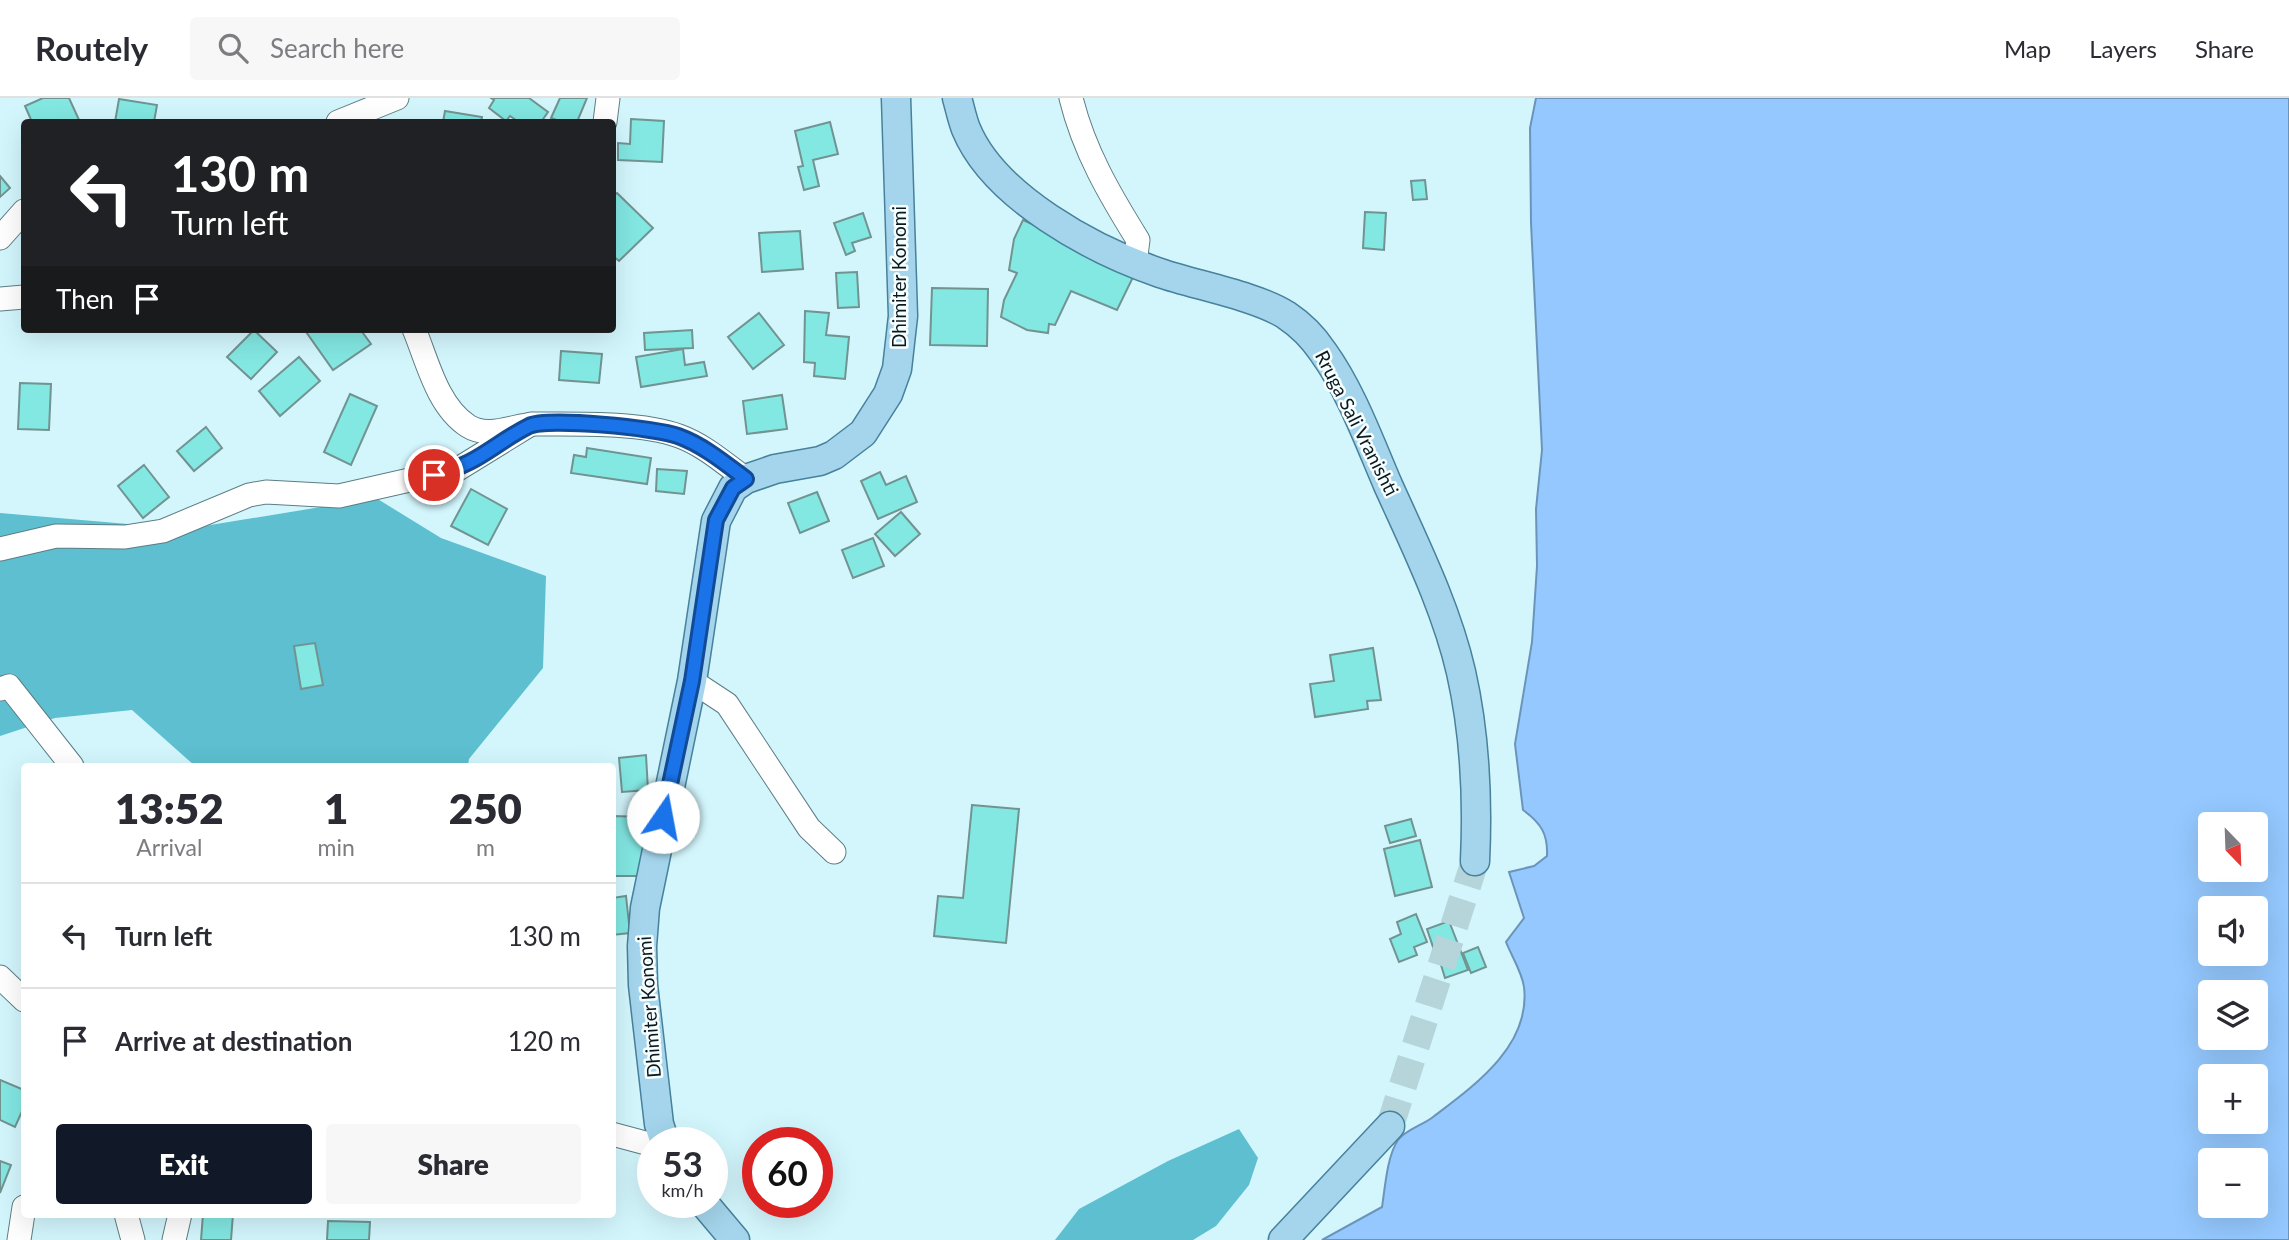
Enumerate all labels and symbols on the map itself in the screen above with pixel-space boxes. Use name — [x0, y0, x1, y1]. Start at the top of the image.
street label: Dhimiter Konomi — [887, 206, 910, 348]
street label: Rruga Sali Vranishti — [1311, 346, 1404, 499]
pin — [404, 445, 464, 505]
position arrow — [626, 780, 700, 854]
north arrow — [2198, 812, 2268, 882]
street label: Dhimiter Konomi — [632, 935, 665, 1079]
speed limit sign: 60 — [742, 1127, 833, 1218]

